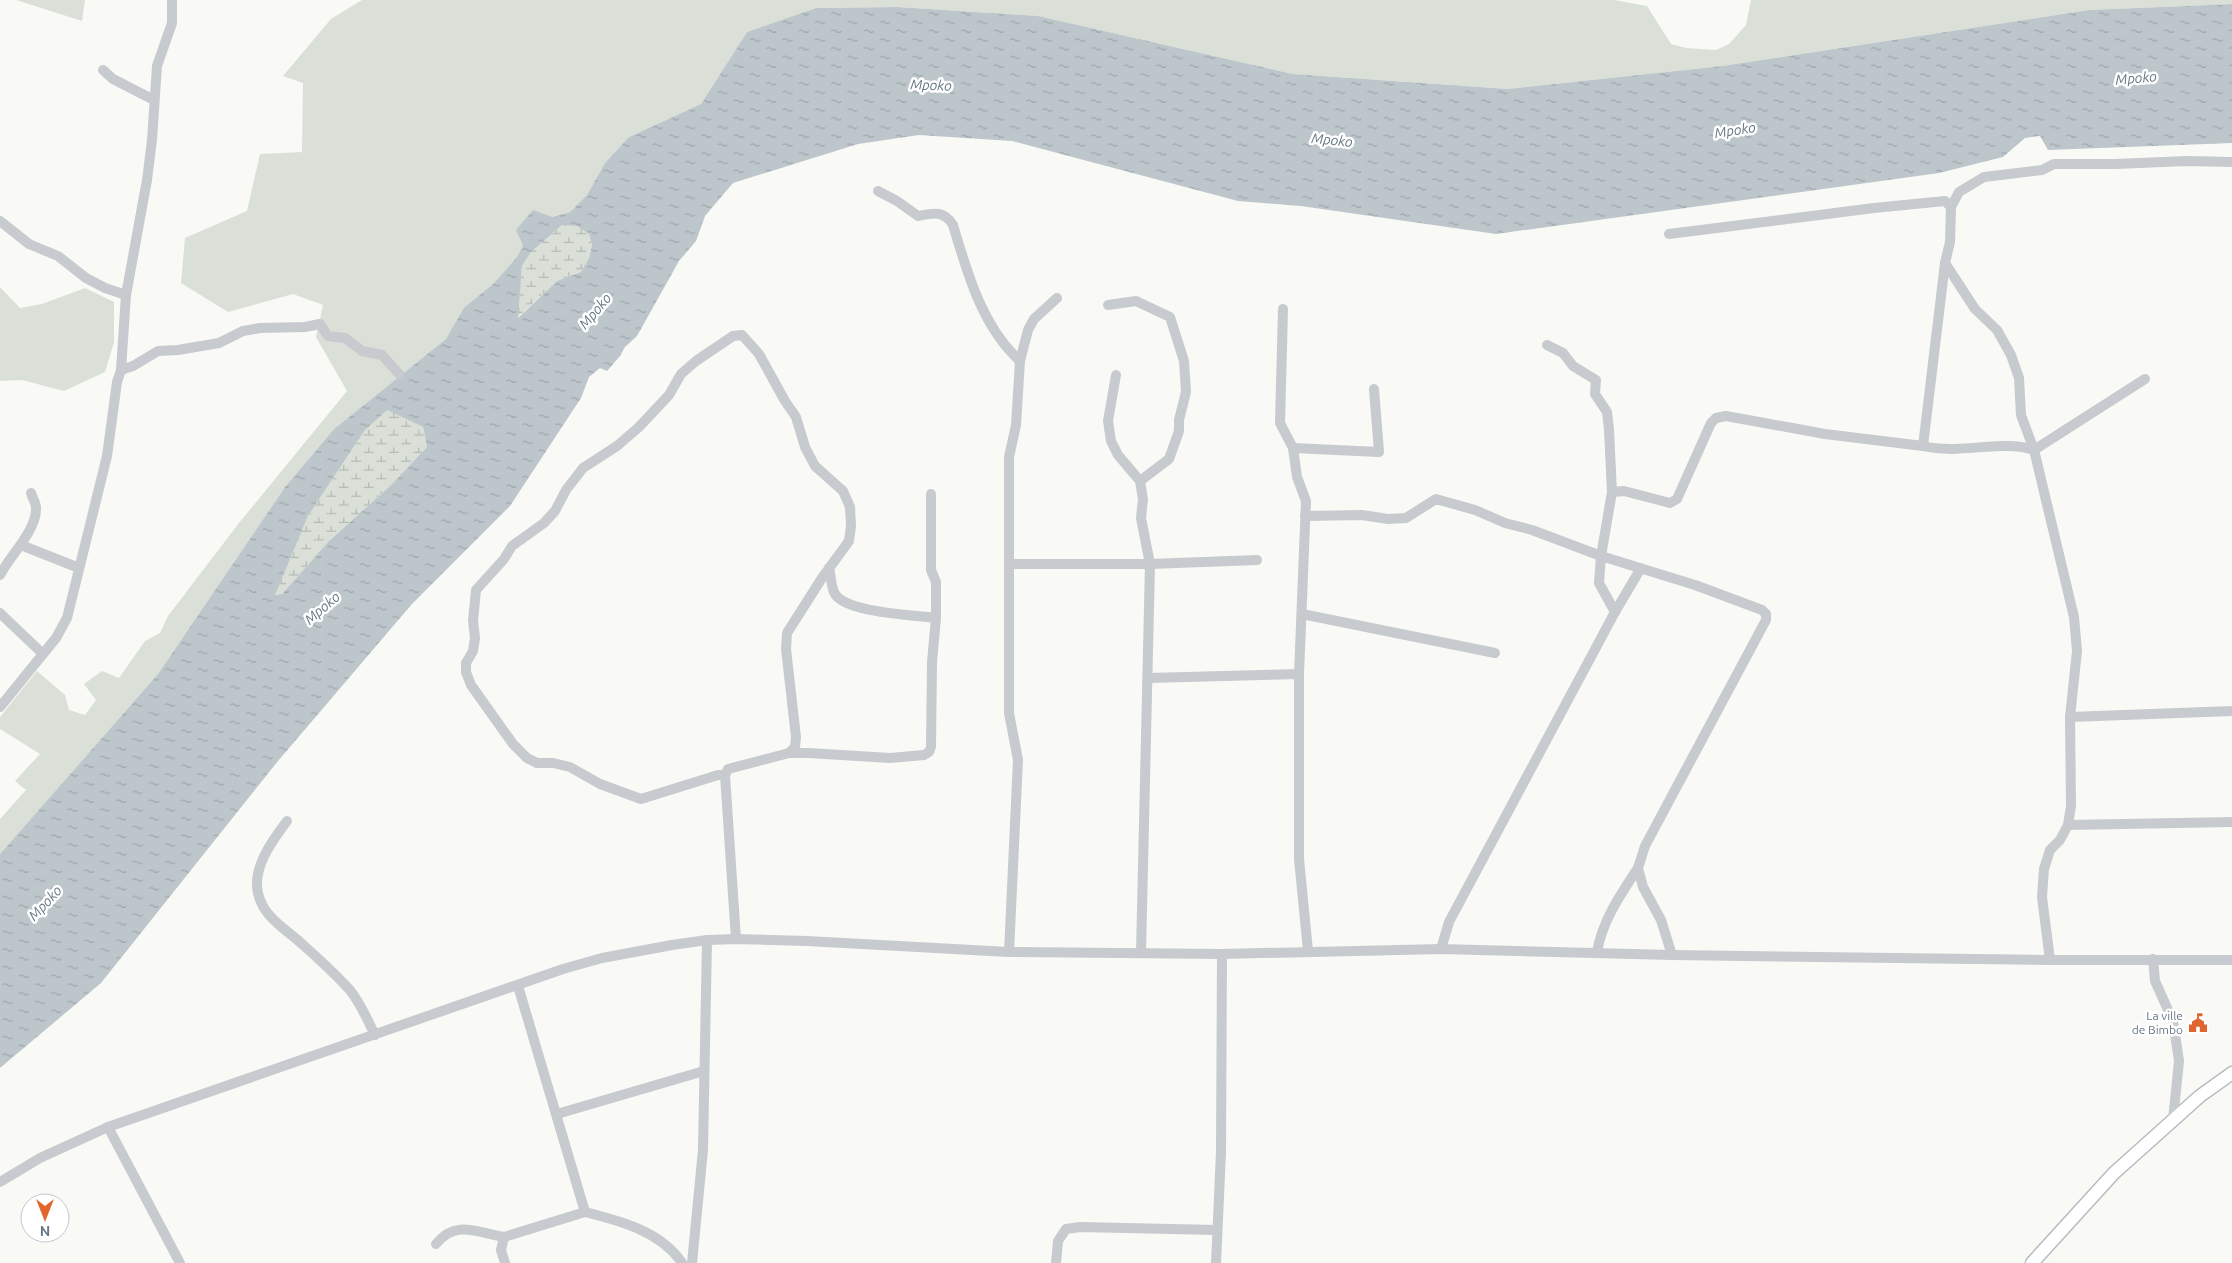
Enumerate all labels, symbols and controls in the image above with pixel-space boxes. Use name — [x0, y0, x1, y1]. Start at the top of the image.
water label: Mpoko — [2115, 68, 2158, 88]
water label: Mpoko — [910, 76, 952, 94]
water label: Mpoko — [1713, 119, 1757, 141]
water label: Mpoko — [1311, 130, 1354, 150]
water label: Mpoko — [576, 290, 615, 332]
water label: Mpoko — [301, 588, 343, 628]
water label: Mpoko — [25, 882, 65, 924]
place label: La ville de Bimbo — [2132, 1009, 2183, 1036]
public building icon: La ville de Bimbo — [2187, 1012, 2209, 1034]
north arrow — [20, 1193, 70, 1243]
text: N — [40, 1223, 50, 1239]

